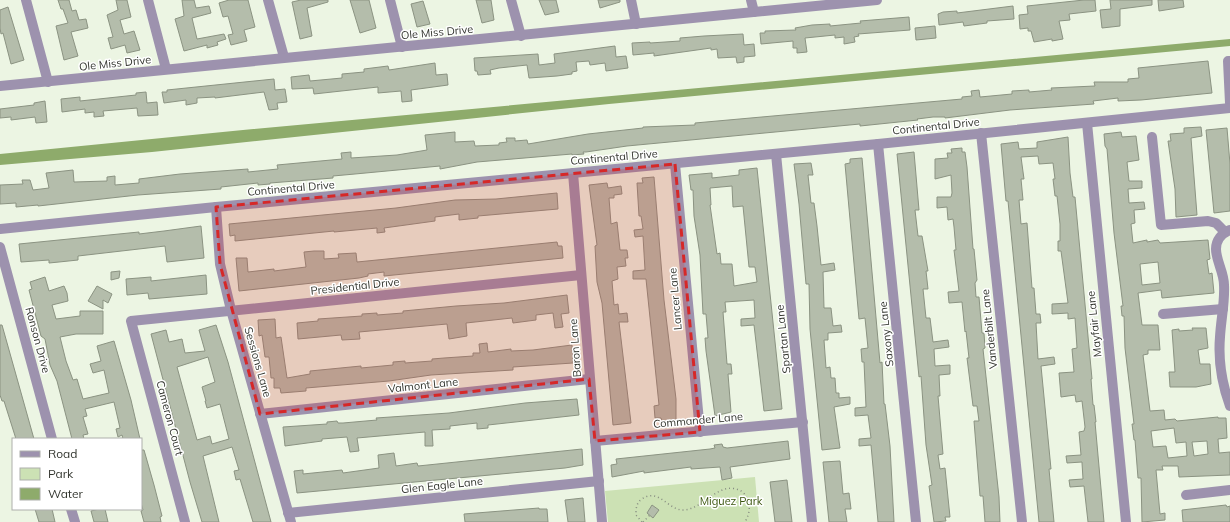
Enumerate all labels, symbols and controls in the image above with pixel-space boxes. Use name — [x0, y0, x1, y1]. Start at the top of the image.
street label: Ole Miss Drive — [400, 22, 474, 42]
street label: Ole Miss Drive — [78, 52, 152, 74]
street label: Continental Drive — [892, 114, 980, 138]
street label: Continental Drive — [570, 146, 658, 168]
street label: Continental Drive — [247, 177, 335, 199]
street label: Lancer Lane — [665, 267, 685, 331]
street label: Presidential Drive — [310, 274, 400, 298]
street label: Vanderbilt Lane — [978, 288, 1000, 370]
street label: Mayfair Lane — [1084, 290, 1104, 358]
street label: Saxony Lane — [876, 301, 896, 367]
street label: Spartan Lane — [772, 304, 794, 374]
street label: Ronson Drive — [22, 305, 54, 375]
street label: Baron Lane — [566, 318, 584, 378]
street label: Sessions Lane — [241, 325, 275, 399]
street label: Valmont Lane — [387, 374, 459, 396]
street label: Cameron Court — [153, 379, 187, 457]
street label: Commander Lane — [652, 409, 744, 431]
legend — [12, 438, 142, 510]
text: Road — [48, 446, 77, 461]
text: Park — [48, 466, 74, 481]
street label: Glen Eagle Lane — [400, 474, 484, 496]
text: Water — [48, 486, 84, 501]
park label: Miguez Park — [700, 494, 763, 508]

